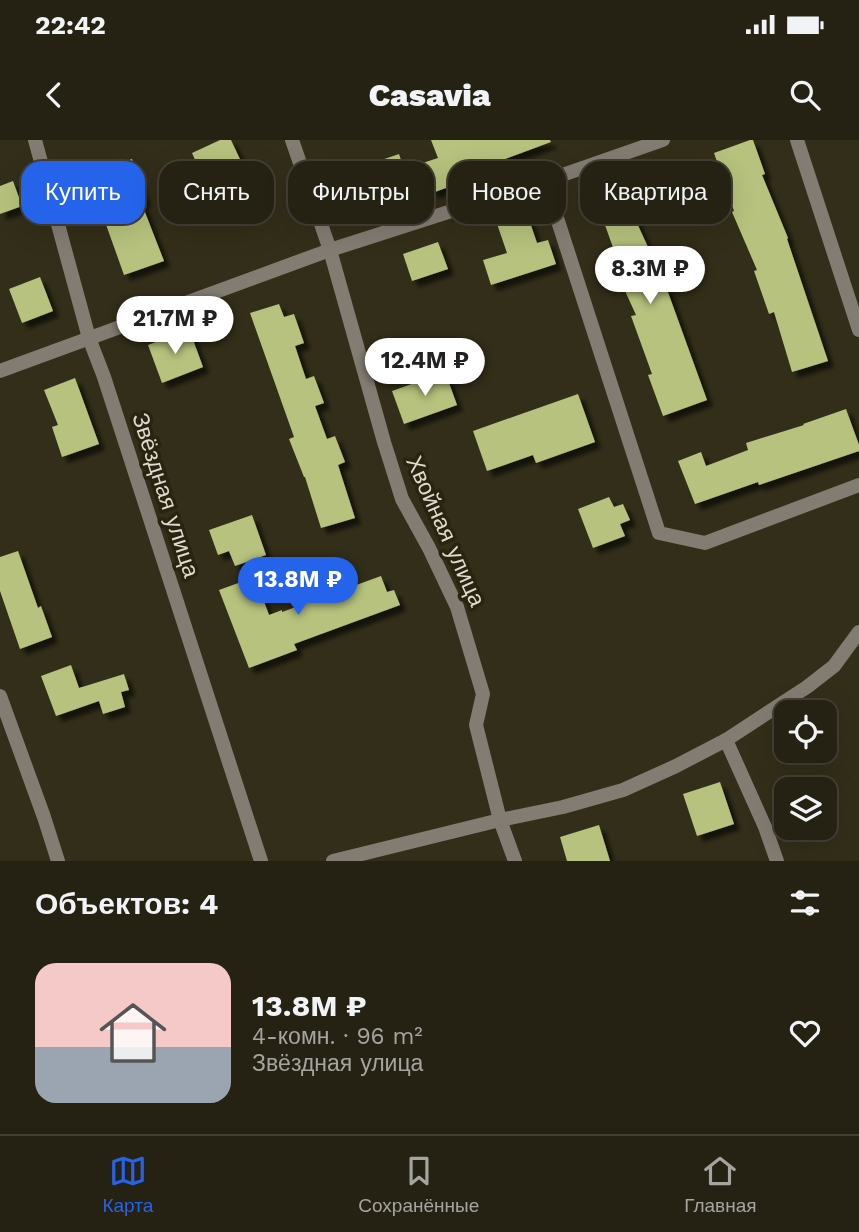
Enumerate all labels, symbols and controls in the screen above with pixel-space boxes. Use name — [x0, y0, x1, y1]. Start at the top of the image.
text: 22:42 — [35, 10, 106, 40]
icon: back — [35, 76, 73, 114]
text: Casavia — [368, 76, 491, 114]
icon: search — [786, 76, 824, 114]
chip: Купить — [21, 161, 145, 224]
chip: Снять — [159, 161, 274, 224]
chip: Фильтры — [288, 161, 434, 224]
chip: Новое — [448, 161, 566, 224]
chip: Квартира — [580, 161, 731, 224]
pin: 8.3M ₽ — [593, 246, 707, 306]
text: 8.3M ₽ — [611, 255, 689, 282]
pin: 21.7M ₽ — [110, 296, 240, 356]
text: 21.7M ₽ — [132, 305, 218, 332]
pin: 12.4M ₽ — [360, 338, 490, 398]
text: 12.4M ₽ — [381, 347, 469, 374]
street label: Звёздная улица — [126, 409, 205, 581]
street label: Хвойная улица — [400, 452, 491, 611]
pin: 13.8M ₽ — [233, 558, 363, 617]
text: 13.8M ₽ — [254, 566, 342, 593]
map controls — [774, 700, 837, 840]
button: locate — [774, 700, 837, 763]
button: layers — [774, 777, 837, 840]
icon: filters — [786, 884, 824, 922]
text: Объектов: 4 — [35, 886, 218, 921]
text: 13.8M ₽ — [252, 988, 367, 1023]
icon: home — [91, 991, 175, 1075]
icon: heart — [786, 1014, 824, 1052]
text: 4-комн. · 96 m² — [252, 1023, 423, 1050]
text: Звёздная улица — [252, 1050, 423, 1077]
tab: Карта — [102, 1152, 153, 1217]
tab: Сохранённые — [358, 1152, 479, 1217]
tab: Главная — [684, 1152, 757, 1217]

